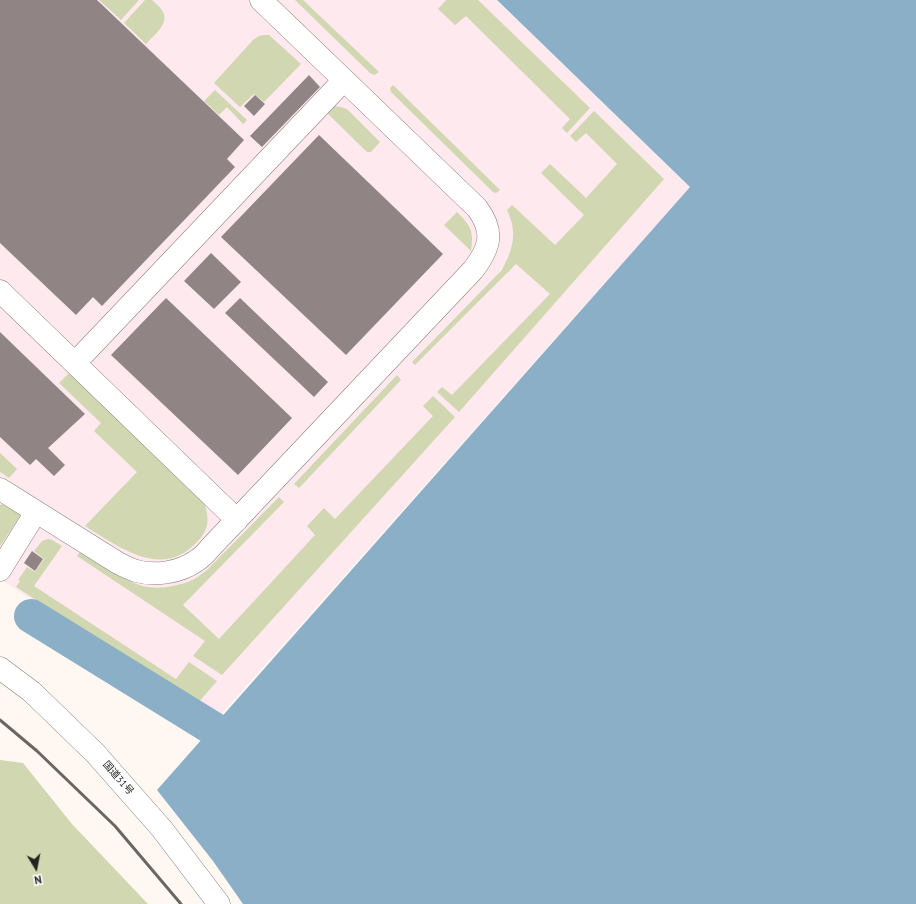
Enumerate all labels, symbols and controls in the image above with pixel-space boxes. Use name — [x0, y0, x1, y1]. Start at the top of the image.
street label: 国道31号 — [100, 759, 136, 797]
north arrow — [16, 848, 56, 888]
text: N — [33, 872, 43, 887]

